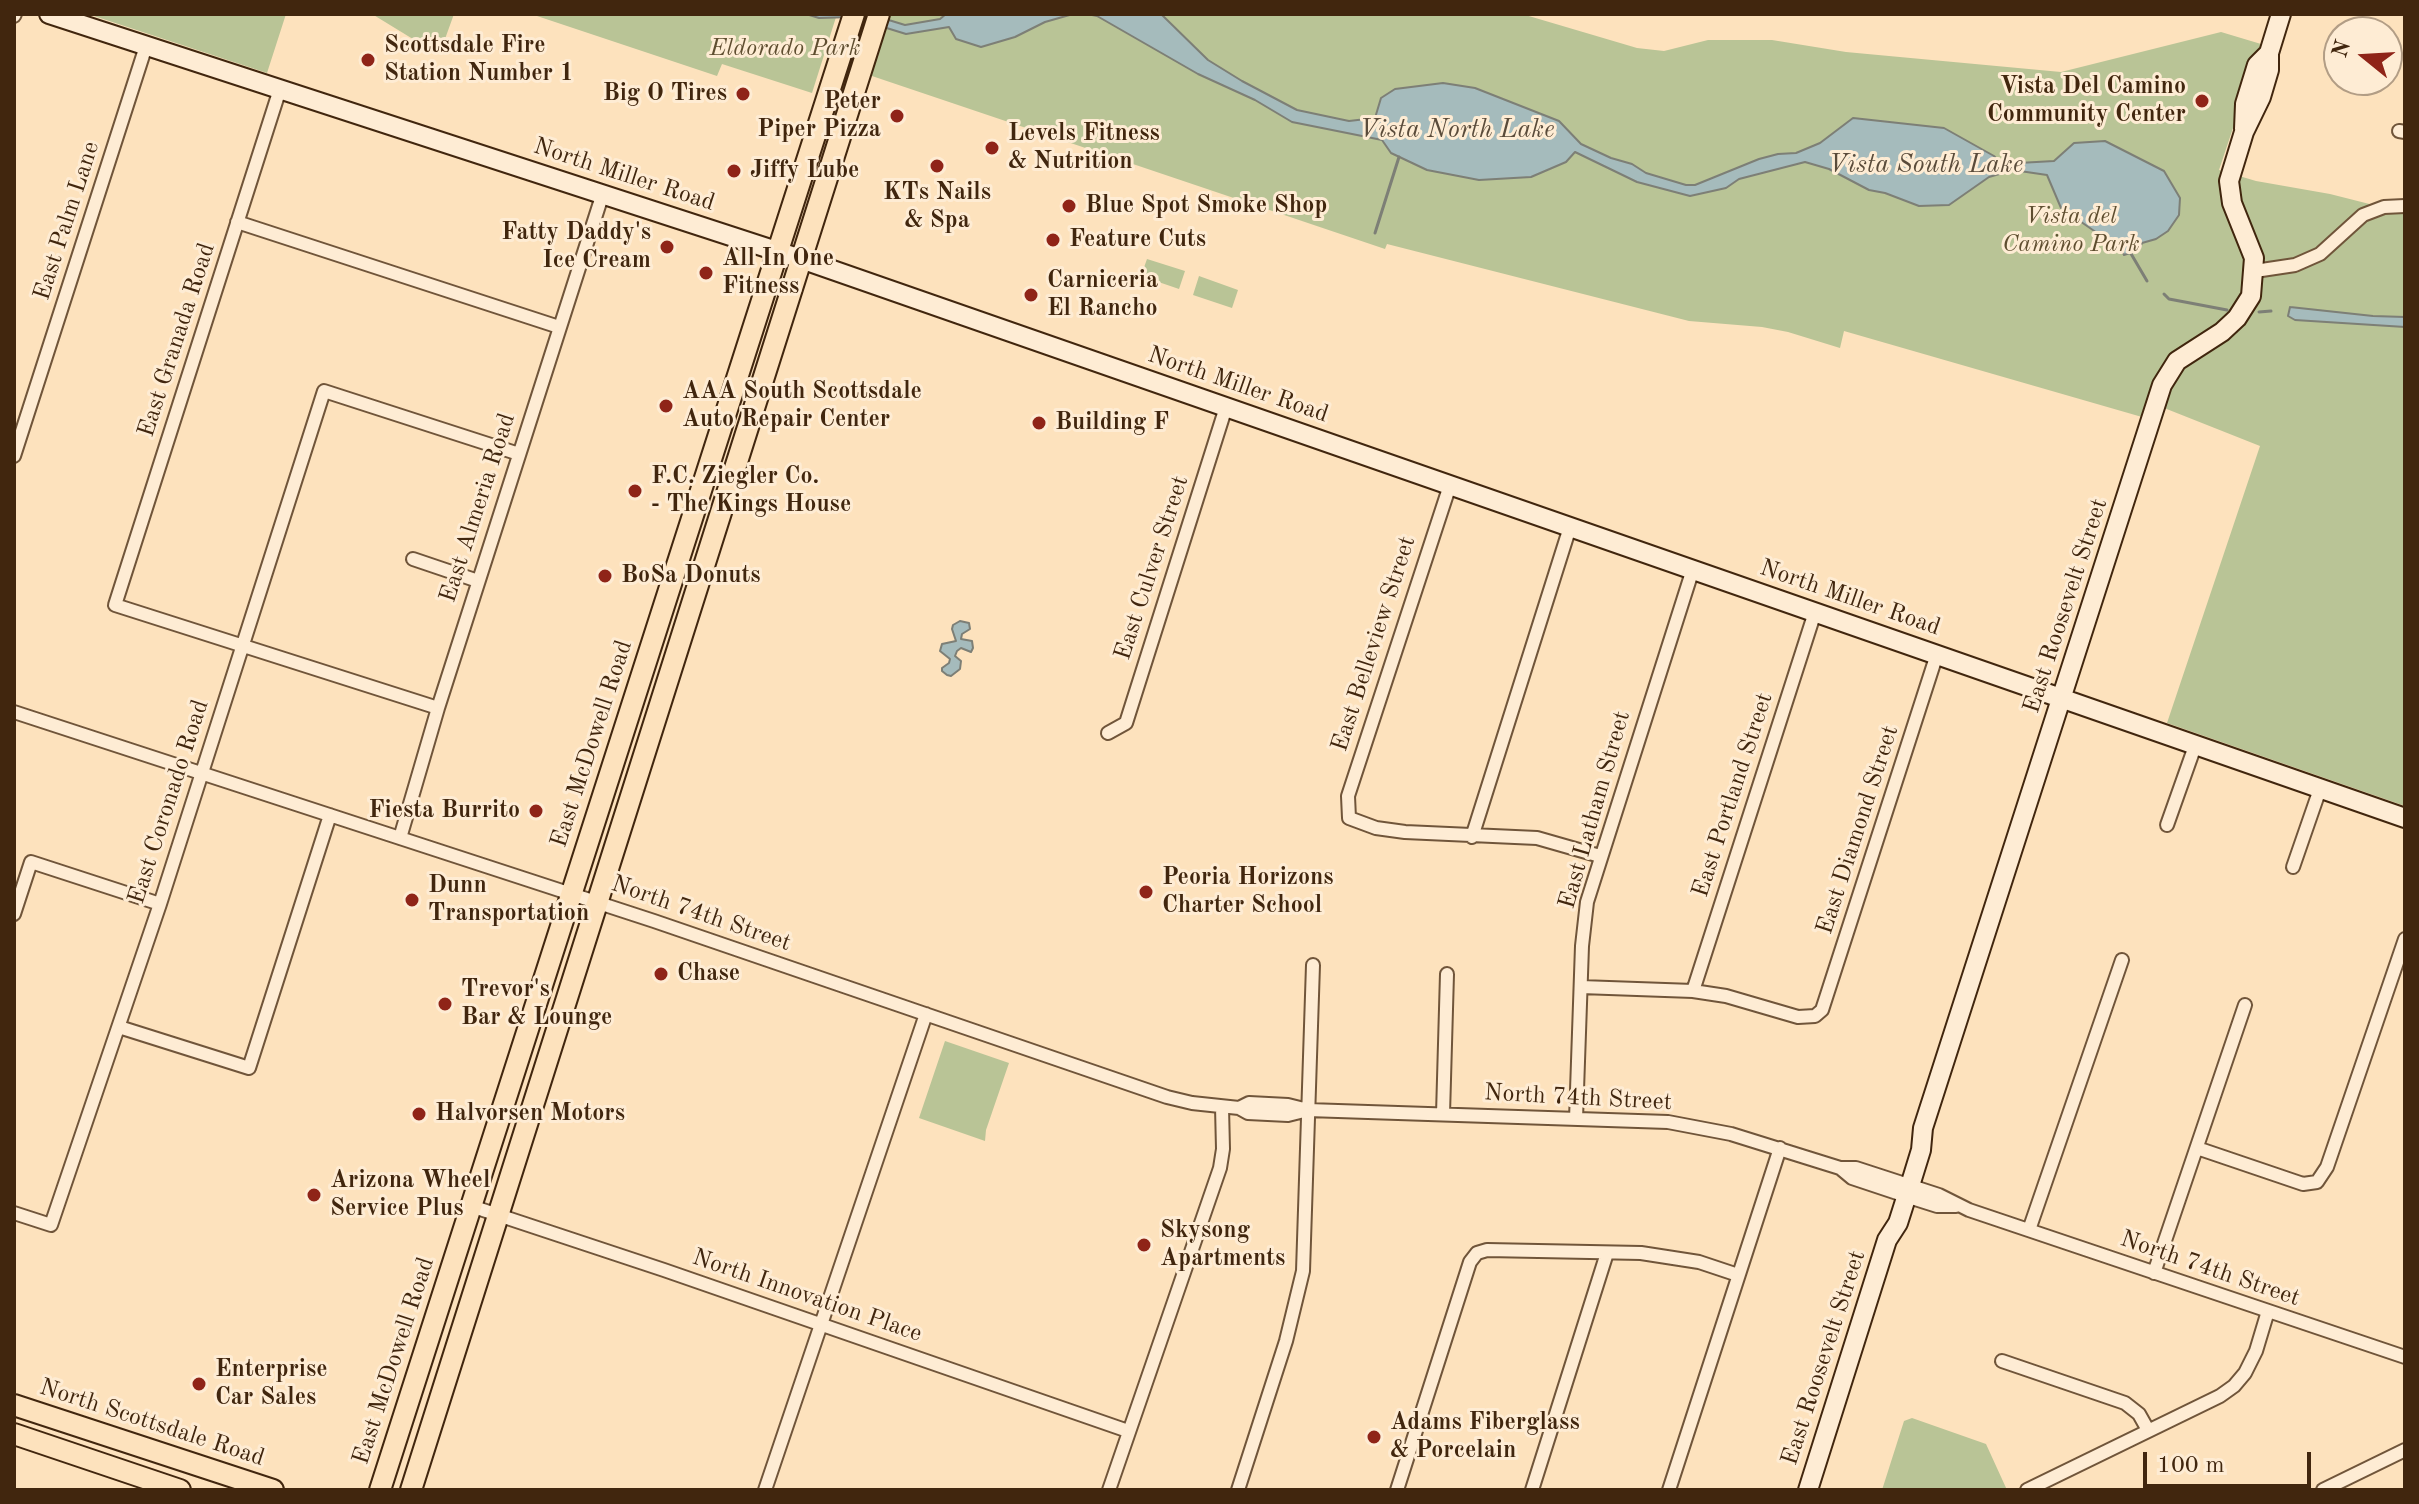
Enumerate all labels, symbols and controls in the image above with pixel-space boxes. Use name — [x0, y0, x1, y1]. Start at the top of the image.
north arrow — [2323, 16, 2403, 96]
place label: Scottsdale Fire Station Number 1 — [384, 32, 574, 88]
park label: Eldorado Park — [710, 35, 860, 63]
text: N — [2329, 38, 2355, 61]
marker: Scottsdale Fire Station Number 1 — [359, 51, 377, 69]
place label: Vista Del Camino Community Center — [1987, 73, 2186, 129]
place label: Big O Tires — [603, 80, 727, 108]
marker: Big O Tires — [734, 85, 752, 103]
place label: Peter Piper Pizza — [757, 88, 881, 144]
marker: Vista Del Camino Community Center — [2193, 92, 2211, 110]
marker: Peter Piper Pizza — [888, 107, 906, 125]
water label: Vista North Lake — [1359, 114, 1555, 146]
place label: Levels Fitness & Nutrition — [1008, 120, 1160, 176]
street label: North Miller Road — [530, 132, 718, 218]
street label: East Palm Lane — [28, 138, 106, 304]
marker: Levels Fitness & Nutrition — [983, 139, 1001, 157]
water label: Vista South Lake — [1829, 149, 2023, 181]
place label: Jiffy Lube — [750, 157, 859, 185]
marker: KTs Nails & Spa — [928, 157, 946, 175]
marker: Jiffy Lube — [725, 162, 743, 180]
place label: KTs Nails & Spa — [883, 179, 991, 235]
place label: Blue Spot Smoke Shop — [1085, 192, 1327, 220]
marker: Blue Spot Smoke Shop — [1060, 197, 1078, 215]
park label: Vista del Camino Park — [2002, 203, 2140, 259]
place label: Fatty Daddy's Ice Cream — [501, 219, 651, 275]
place label: Feature Cuts — [1069, 226, 1206, 254]
marker: Feature Cuts — [1044, 231, 1062, 249]
marker: Fatty Daddy's Ice Cream — [658, 238, 676, 256]
street label: East Granada Road — [132, 239, 222, 441]
place label: All In One Fitness — [722, 245, 834, 301]
marker: All In One Fitness — [697, 264, 715, 282]
place label: Carniceria El Rancho — [1047, 267, 1158, 323]
marker: Carniceria El Rancho — [1022, 286, 1040, 304]
street label: North Miller Road — [1144, 341, 1332, 429]
place label: AAA South Scottsdale Auto Repair Center — [682, 378, 922, 434]
marker: AAA South Scottsdale Auto Repair Center — [657, 397, 675, 415]
place label: Building F — [1055, 409, 1169, 437]
street label: East Almeria Road — [434, 410, 522, 606]
marker: Building F — [1030, 414, 1048, 432]
place label: F.C. Ziegler Co. - The Kings House — [651, 463, 851, 519]
street label: East Culver Street — [1109, 472, 1195, 664]
marker: F.C. Ziegler Co. - The Kings House — [626, 482, 644, 500]
street label: East Roosevelt Street — [2018, 495, 2114, 717]
street label: East Belleview Street — [1326, 533, 1422, 755]
street label: North Miller Road — [1756, 554, 1944, 642]
place label: BoSa Donuts — [621, 562, 760, 590]
marker: BoSa Donuts — [596, 567, 614, 585]
street label: East McDowell Road — [545, 637, 639, 851]
street label: East Portland Street — [1686, 689, 1780, 901]
street label: East Coronado Road — [122, 696, 216, 908]
street label: East Latham Street — [1553, 708, 1637, 912]
street label: East Diamond Street — [1811, 722, 1905, 938]
place label: Fiesta Burrito — [369, 797, 520, 825]
marker: Fiesta Burrito — [527, 802, 545, 820]
place label: Peoria Horizons Charter School — [1162, 864, 1334, 920]
street label: North 74th Street — [607, 870, 795, 958]
place label: Dunn Transportation — [428, 872, 589, 928]
marker: Peoria Horizons Charter School — [1137, 883, 1155, 901]
marker: Dunn Transportation — [403, 891, 421, 909]
place label: Chase — [677, 960, 740, 988]
marker: Chase — [652, 965, 670, 983]
place label: Trevor's Bar & Lounge — [461, 976, 612, 1032]
marker: Trevor's Bar & Lounge — [436, 995, 454, 1013]
street label: North 74th Street — [1483, 1079, 1673, 1117]
place label: Halvorsen Motors — [435, 1100, 625, 1128]
marker: Halvorsen Motors — [410, 1105, 428, 1123]
place label: Arizona Wheel Service Plus — [330, 1167, 490, 1223]
marker: Arizona Wheel Service Plus — [305, 1186, 323, 1204]
place label: Skysong Apartments — [1160, 1217, 1285, 1273]
street label: North 74th Street — [2116, 1225, 2304, 1313]
marker: Skysong Apartments — [1135, 1236, 1153, 1254]
street label: North Innovation Place — [688, 1243, 926, 1349]
street label: East Roosevelt Street — [1776, 1247, 1872, 1469]
street label: East McDowell Road — [347, 1254, 441, 1468]
place label: Enterprise Car Sales — [215, 1356, 328, 1412]
street label: North Scottsdale Road — [36, 1373, 268, 1473]
marker: Enterprise Car Sales — [190, 1375, 208, 1393]
place label: Adams Fiberglass & Porcelain — [1390, 1409, 1580, 1465]
marker: Adams Fiberglass & Porcelain — [1365, 1428, 1383, 1446]
scale bar — [2147, 1436, 2315, 1486]
text: 100 m — [2157, 1454, 2225, 1478]

